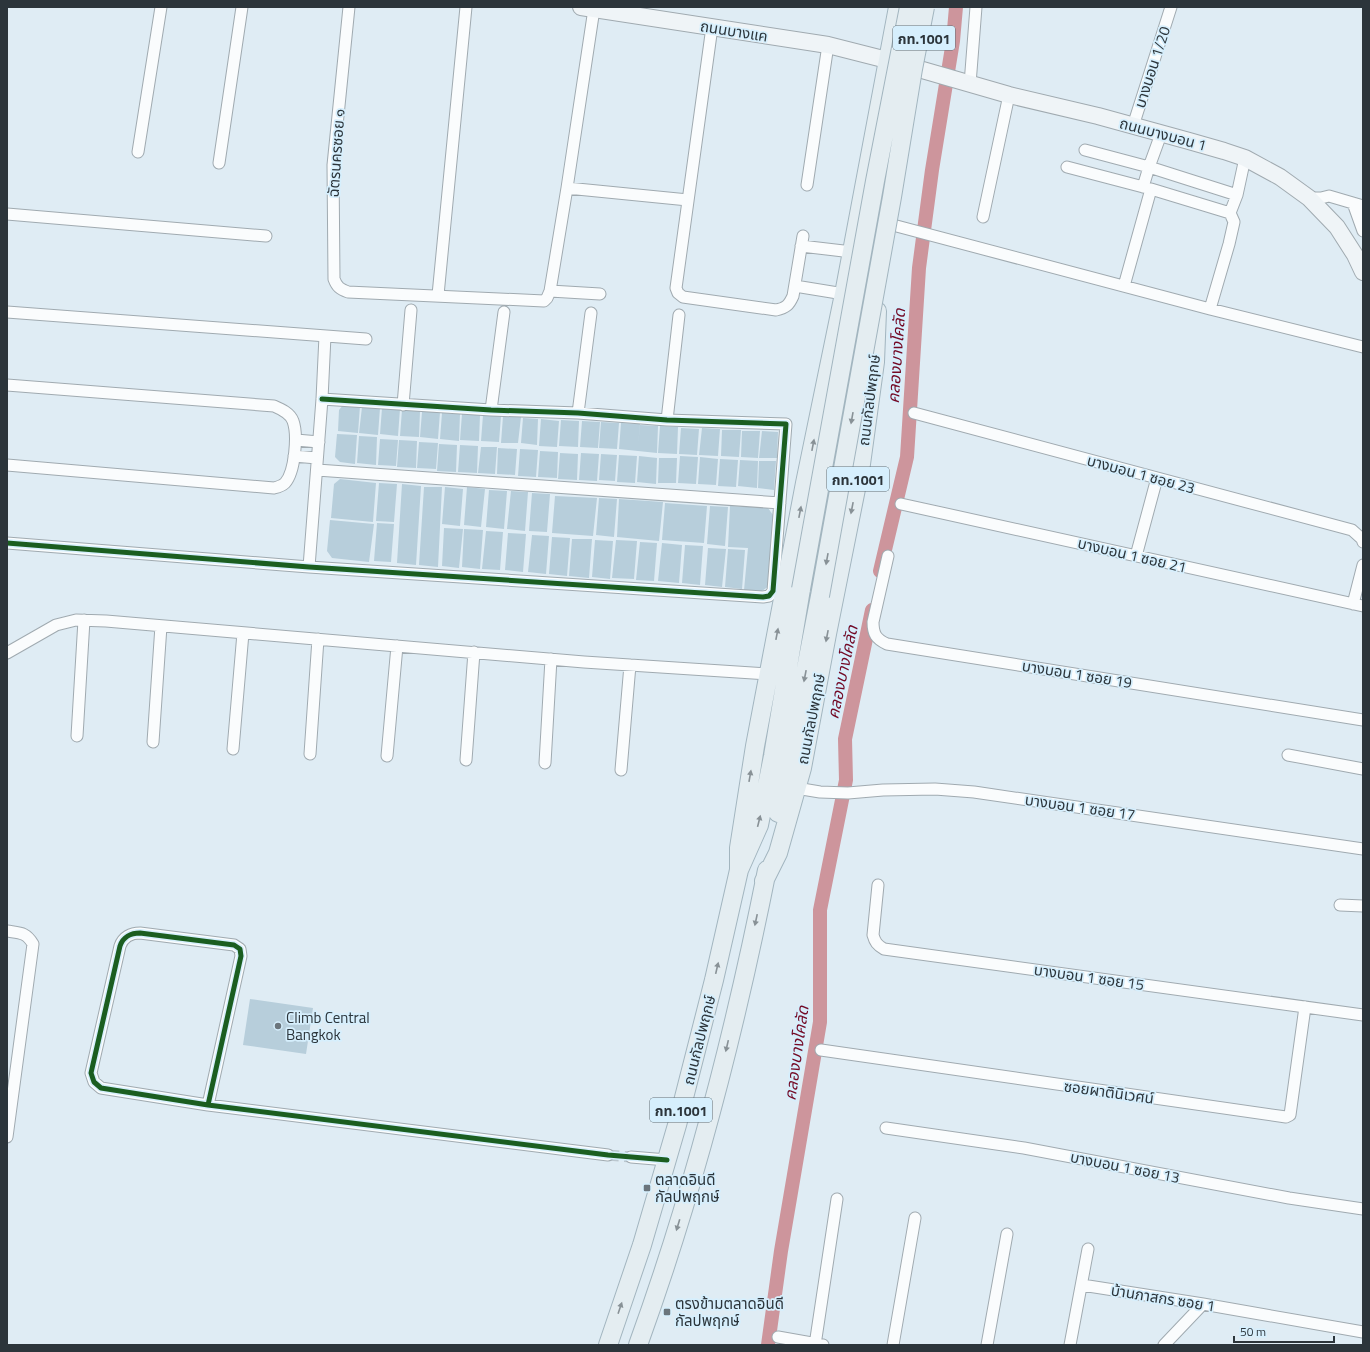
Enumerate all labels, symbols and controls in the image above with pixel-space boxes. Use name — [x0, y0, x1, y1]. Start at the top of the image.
street label: ถนนบางแค — [699, 14, 769, 48]
street label: บางบอน 1/20 — [1128, 23, 1176, 111]
road number: กท.1001 — [893, 26, 955, 50]
street label: ฉัตรนครซอย ๑ — [321, 108, 351, 198]
street label: ถนนบางบอน 1 — [1117, 111, 1209, 157]
water label: คลองบางโคลัด — [881, 307, 911, 404]
street label: ถนนกัลปพฤกษ์ — [852, 352, 886, 447]
one-way arrow — [849, 411, 855, 424]
one-way arrow — [811, 439, 817, 451]
street label: บางบอน 1 ซอย 23 — [1084, 449, 1198, 499]
road number: กท.1001 — [827, 467, 889, 491]
one-way arrow — [849, 502, 855, 515]
one-way arrow — [797, 506, 803, 519]
street label: บางบอน 1 ซอย 21 — [1075, 531, 1189, 579]
one-way arrow — [824, 553, 830, 565]
water label: คลองบางโคลัด — [820, 622, 864, 721]
one-way arrow — [774, 628, 780, 641]
one-way arrow — [823, 630, 829, 642]
street label: บางบอน 1 ซอย 19 — [1020, 654, 1134, 694]
one-way arrow — [802, 669, 808, 682]
street label: ถนนกัลปพฤกษ์ — [791, 671, 831, 766]
one-way arrow — [747, 770, 753, 782]
street label: บางบอน 1 ซอย 17 — [1023, 788, 1137, 826]
one-way arrow — [756, 815, 762, 827]
one-way arrow — [753, 913, 759, 926]
street label: บางบอน 1 ซอย 15 — [1032, 958, 1146, 996]
one-way arrow — [715, 962, 721, 974]
street label: ถนนกัลปพฤกษ์ — [677, 992, 721, 1087]
water label: คลองบางโคลัด — [778, 1003, 815, 1102]
place label: Climb Central Bangkok — [286, 1006, 370, 1046]
marker: Climb Central Bangkok — [273, 1021, 283, 1031]
one-way arrow — [724, 1040, 730, 1053]
street label: ซอยผาตินิเวศน์ — [1062, 1074, 1156, 1110]
road number: กท.1001 — [650, 1098, 712, 1122]
street label: บางบอน 1 ซอย 13 — [1068, 1145, 1182, 1189]
place label: ตลาดอินดี กัลปพฤกษ์ — [655, 1168, 720, 1208]
marker: ตลาดอินดี กัลปพฤกษ์ — [642, 1183, 652, 1193]
one-way arrow — [675, 1220, 681, 1232]
street label: บ้านภาสกร ซอย 1 — [1109, 1278, 1217, 1318]
place label: ตรงข้ามตลาดอินดี กัลปพฤกษ์ — [675, 1292, 784, 1332]
one-way arrow — [618, 1302, 624, 1314]
marker: ตรงข้ามตลาดอินดี กัลปพฤกษ์ — [662, 1307, 672, 1317]
scale bar — [1234, 1318, 1334, 1344]
text: 50 m — [1240, 1322, 1266, 1341]

